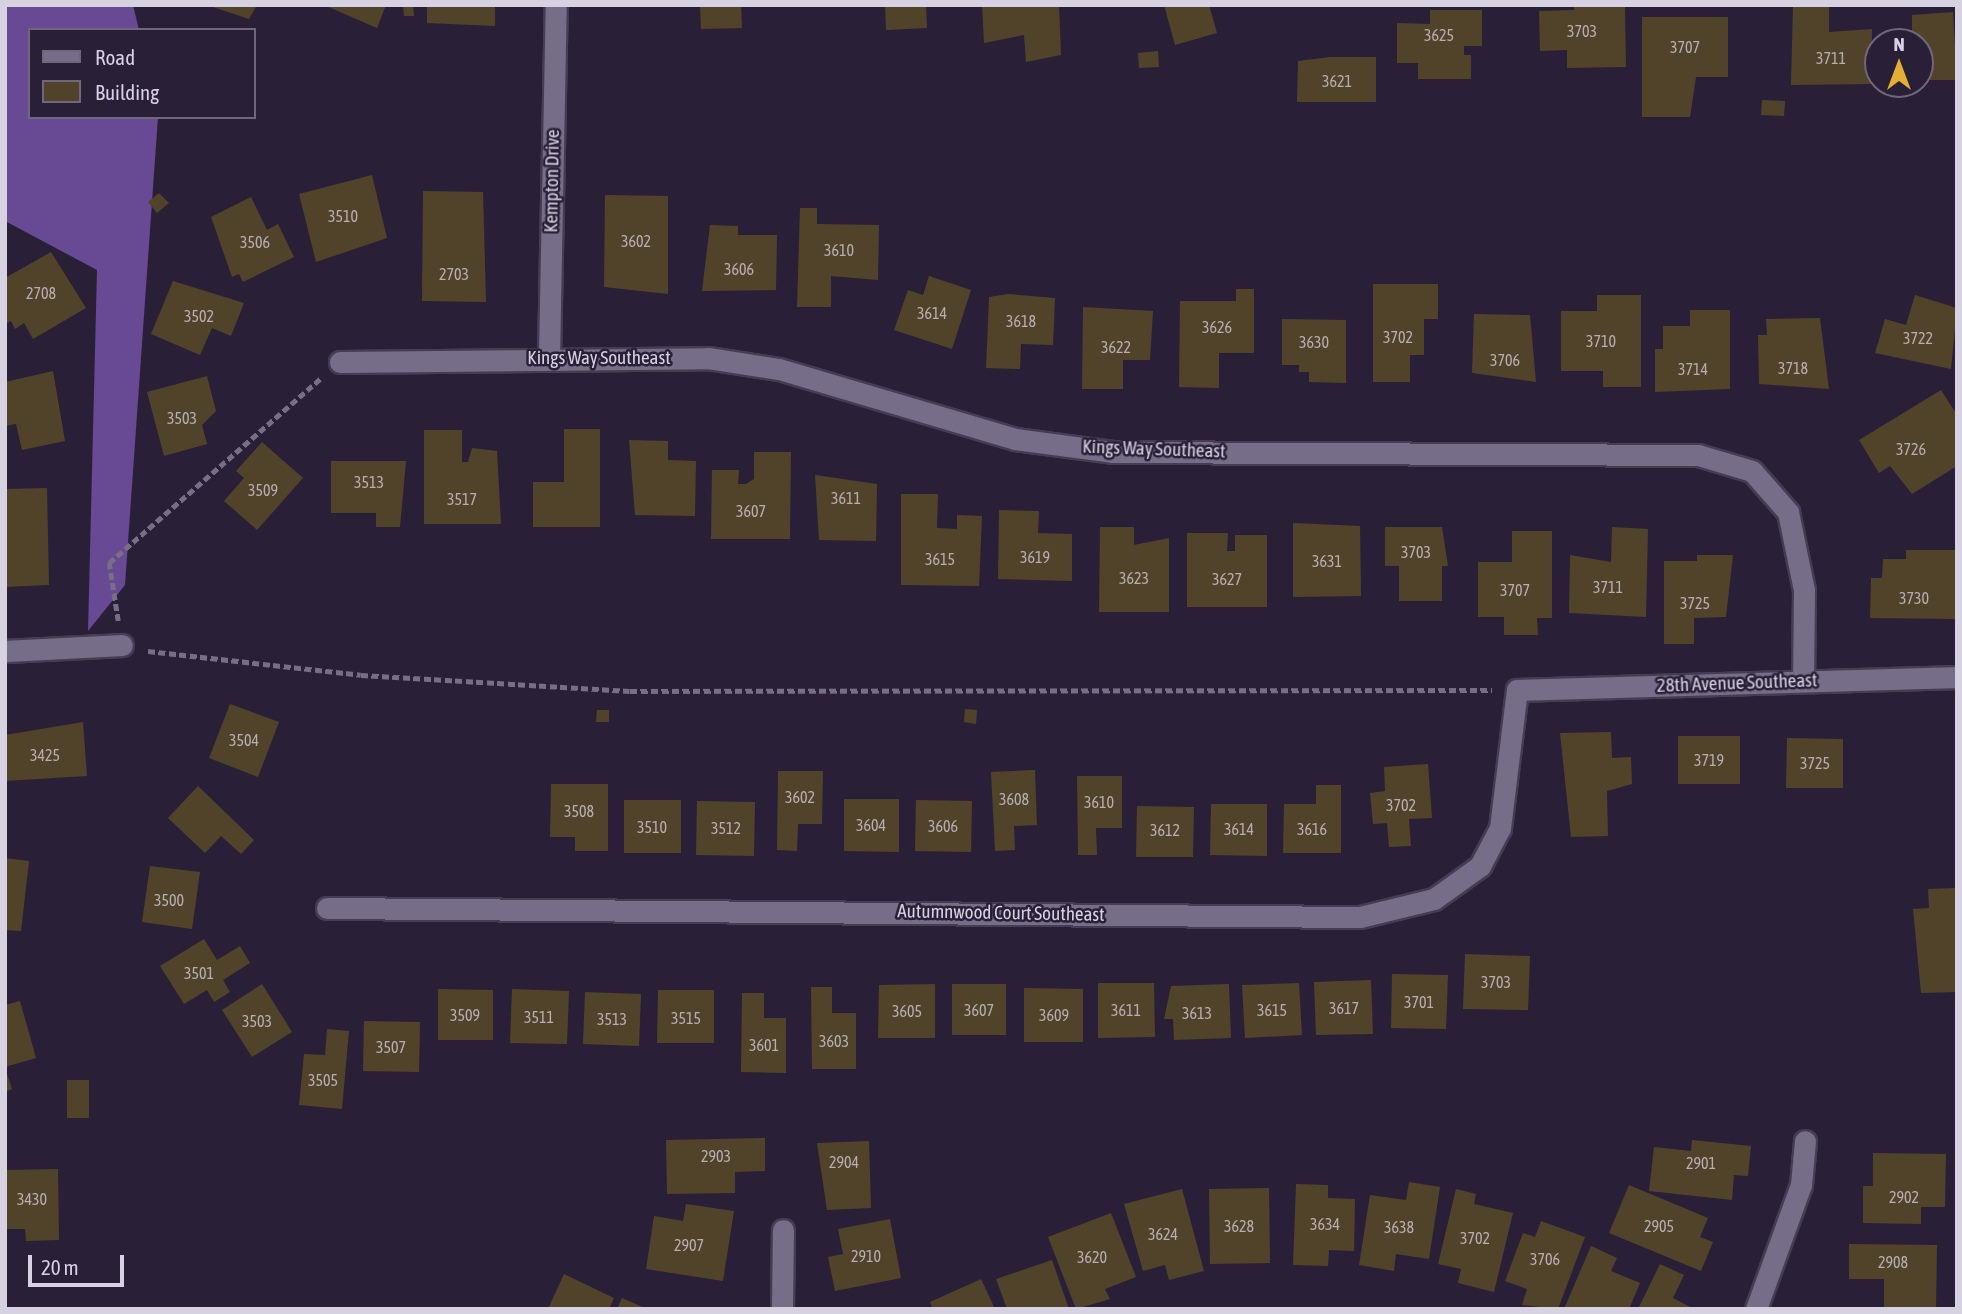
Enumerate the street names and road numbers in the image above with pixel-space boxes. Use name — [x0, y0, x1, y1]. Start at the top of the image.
street label: Kempton Drive — [540, 129, 564, 233]
street label: Kings Way Southeast — [527, 347, 671, 369]
street label: Kings Way Southeast — [1082, 435, 1226, 463]
street label: 28th Avenue Southeast — [1656, 669, 1818, 697]
street label: Autumnwood Court Southeast — [897, 900, 1105, 926]

